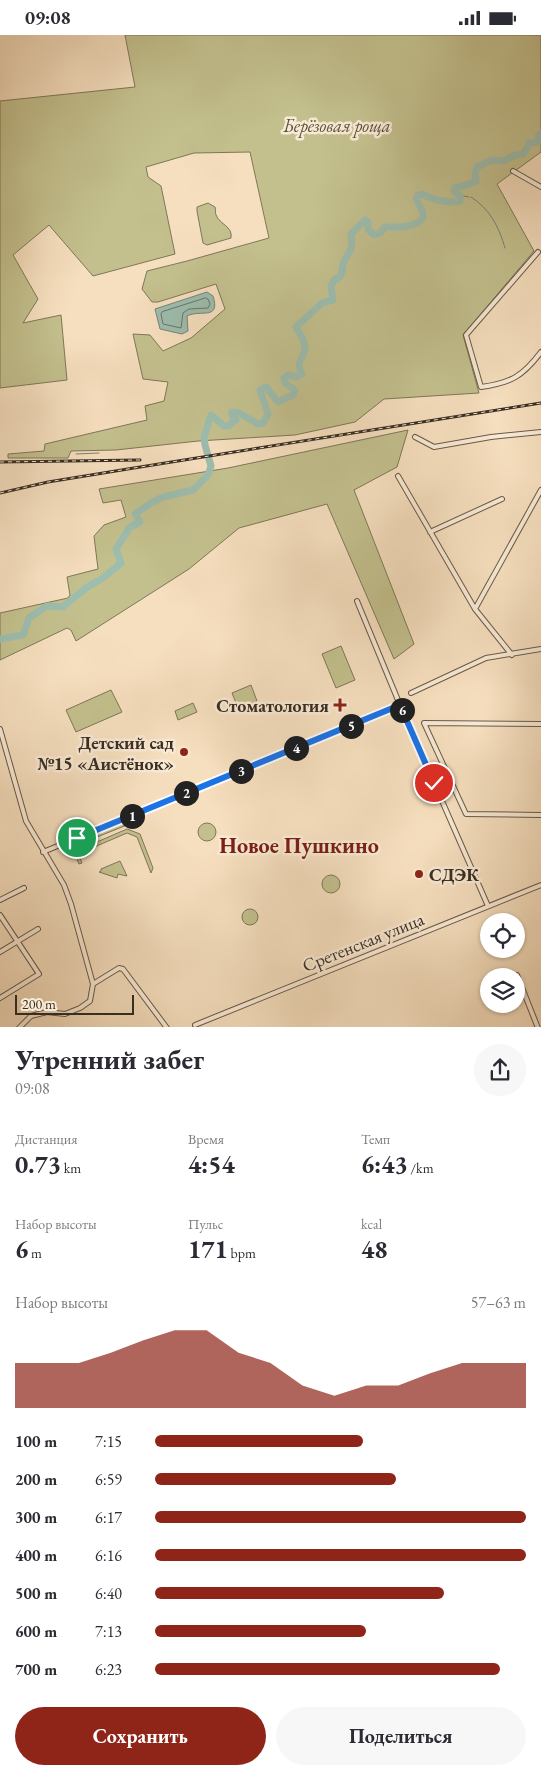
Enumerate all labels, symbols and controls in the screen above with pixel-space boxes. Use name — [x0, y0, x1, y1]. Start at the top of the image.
text: 09:08 — [25, 5, 71, 30]
park label: Берёзовая роща — [282, 114, 391, 138]
place label: Стоматология — [216, 694, 329, 717]
pin: 6 — [390, 697, 414, 723]
marker: Стоматология — [333, 698, 347, 712]
text: 6 — [399, 701, 406, 719]
pin: 5 — [338, 713, 364, 739]
text: 5 — [348, 717, 355, 735]
place label: Детский сад №15 «Аистёнок» — [38, 731, 174, 775]
pin: 4 — [284, 735, 308, 761]
text: 4 — [293, 739, 300, 757]
marker: Детский сад №15 «Аистёнок» — [178, 746, 190, 758]
pin: 3 — [228, 759, 254, 783]
text: 3 — [238, 762, 245, 780]
pin — [413, 762, 455, 804]
icon: check — [420, 769, 448, 797]
pin: 2 — [174, 781, 198, 805]
text: 2 — [183, 784, 190, 802]
pin: 1 — [120, 803, 144, 829]
text: 1 — [129, 807, 136, 825]
pin — [56, 817, 98, 859]
icon: arrive — [63, 824, 91, 852]
district label: Новое Пушкино — [219, 831, 379, 860]
place label: СДЭК — [429, 863, 479, 886]
marker: СДЭК — [413, 868, 425, 880]
street label: Сретенская улица — [299, 907, 428, 977]
map controls — [480, 913, 525, 1013]
button: locate — [480, 913, 525, 958]
button: layers — [480, 968, 525, 1013]
scale bar — [15, 993, 134, 1016]
text: 200 m — [22, 995, 56, 1013]
text: Утренний забег — [15, 1041, 204, 1077]
button: share — [474, 1044, 526, 1096]
text: 09:08 — [15, 1078, 50, 1099]
text: Дистанция — [15, 1130, 77, 1148]
text: Время — [188, 1130, 224, 1148]
text: Темп — [361, 1130, 390, 1148]
text: 0.73 — [15, 1148, 61, 1180]
text: 4:54 — [188, 1148, 235, 1180]
text: 6:43 — [361, 1148, 408, 1180]
text: km — [61, 1159, 81, 1177]
text: /km — [408, 1159, 434, 1177]
text: Набор высоты — [15, 1215, 96, 1233]
text: Пульс — [188, 1215, 223, 1233]
text: kcal — [361, 1215, 382, 1233]
text: 6 — [15, 1233, 28, 1265]
text: 171 — [188, 1233, 228, 1265]
text: 48 — [361, 1233, 387, 1265]
text: m — [28, 1244, 42, 1262]
text: bpm — [228, 1244, 256, 1262]
text: Набор высоты — [15, 1292, 108, 1313]
text: 57–63 m — [471, 1292, 526, 1313]
text: 100 m — [15, 1431, 57, 1452]
text: 7:15 — [95, 1431, 122, 1452]
text: 200 m — [15, 1469, 57, 1490]
text: 6:59 — [95, 1469, 122, 1490]
text: 300 m — [15, 1507, 57, 1528]
text: 6:17 — [95, 1507, 122, 1528]
text: 400 m — [15, 1545, 57, 1566]
text: 6:16 — [95, 1545, 122, 1566]
text: 500 m — [15, 1583, 57, 1604]
text: 6:40 — [95, 1583, 122, 1604]
text: 600 m — [15, 1621, 57, 1642]
text: 7:13 — [95, 1621, 122, 1642]
text: 700 m — [15, 1659, 57, 1680]
text: 6:23 — [95, 1659, 122, 1680]
button: Сохранить — [15, 1707, 266, 1765]
button: Поделиться — [276, 1707, 526, 1765]

